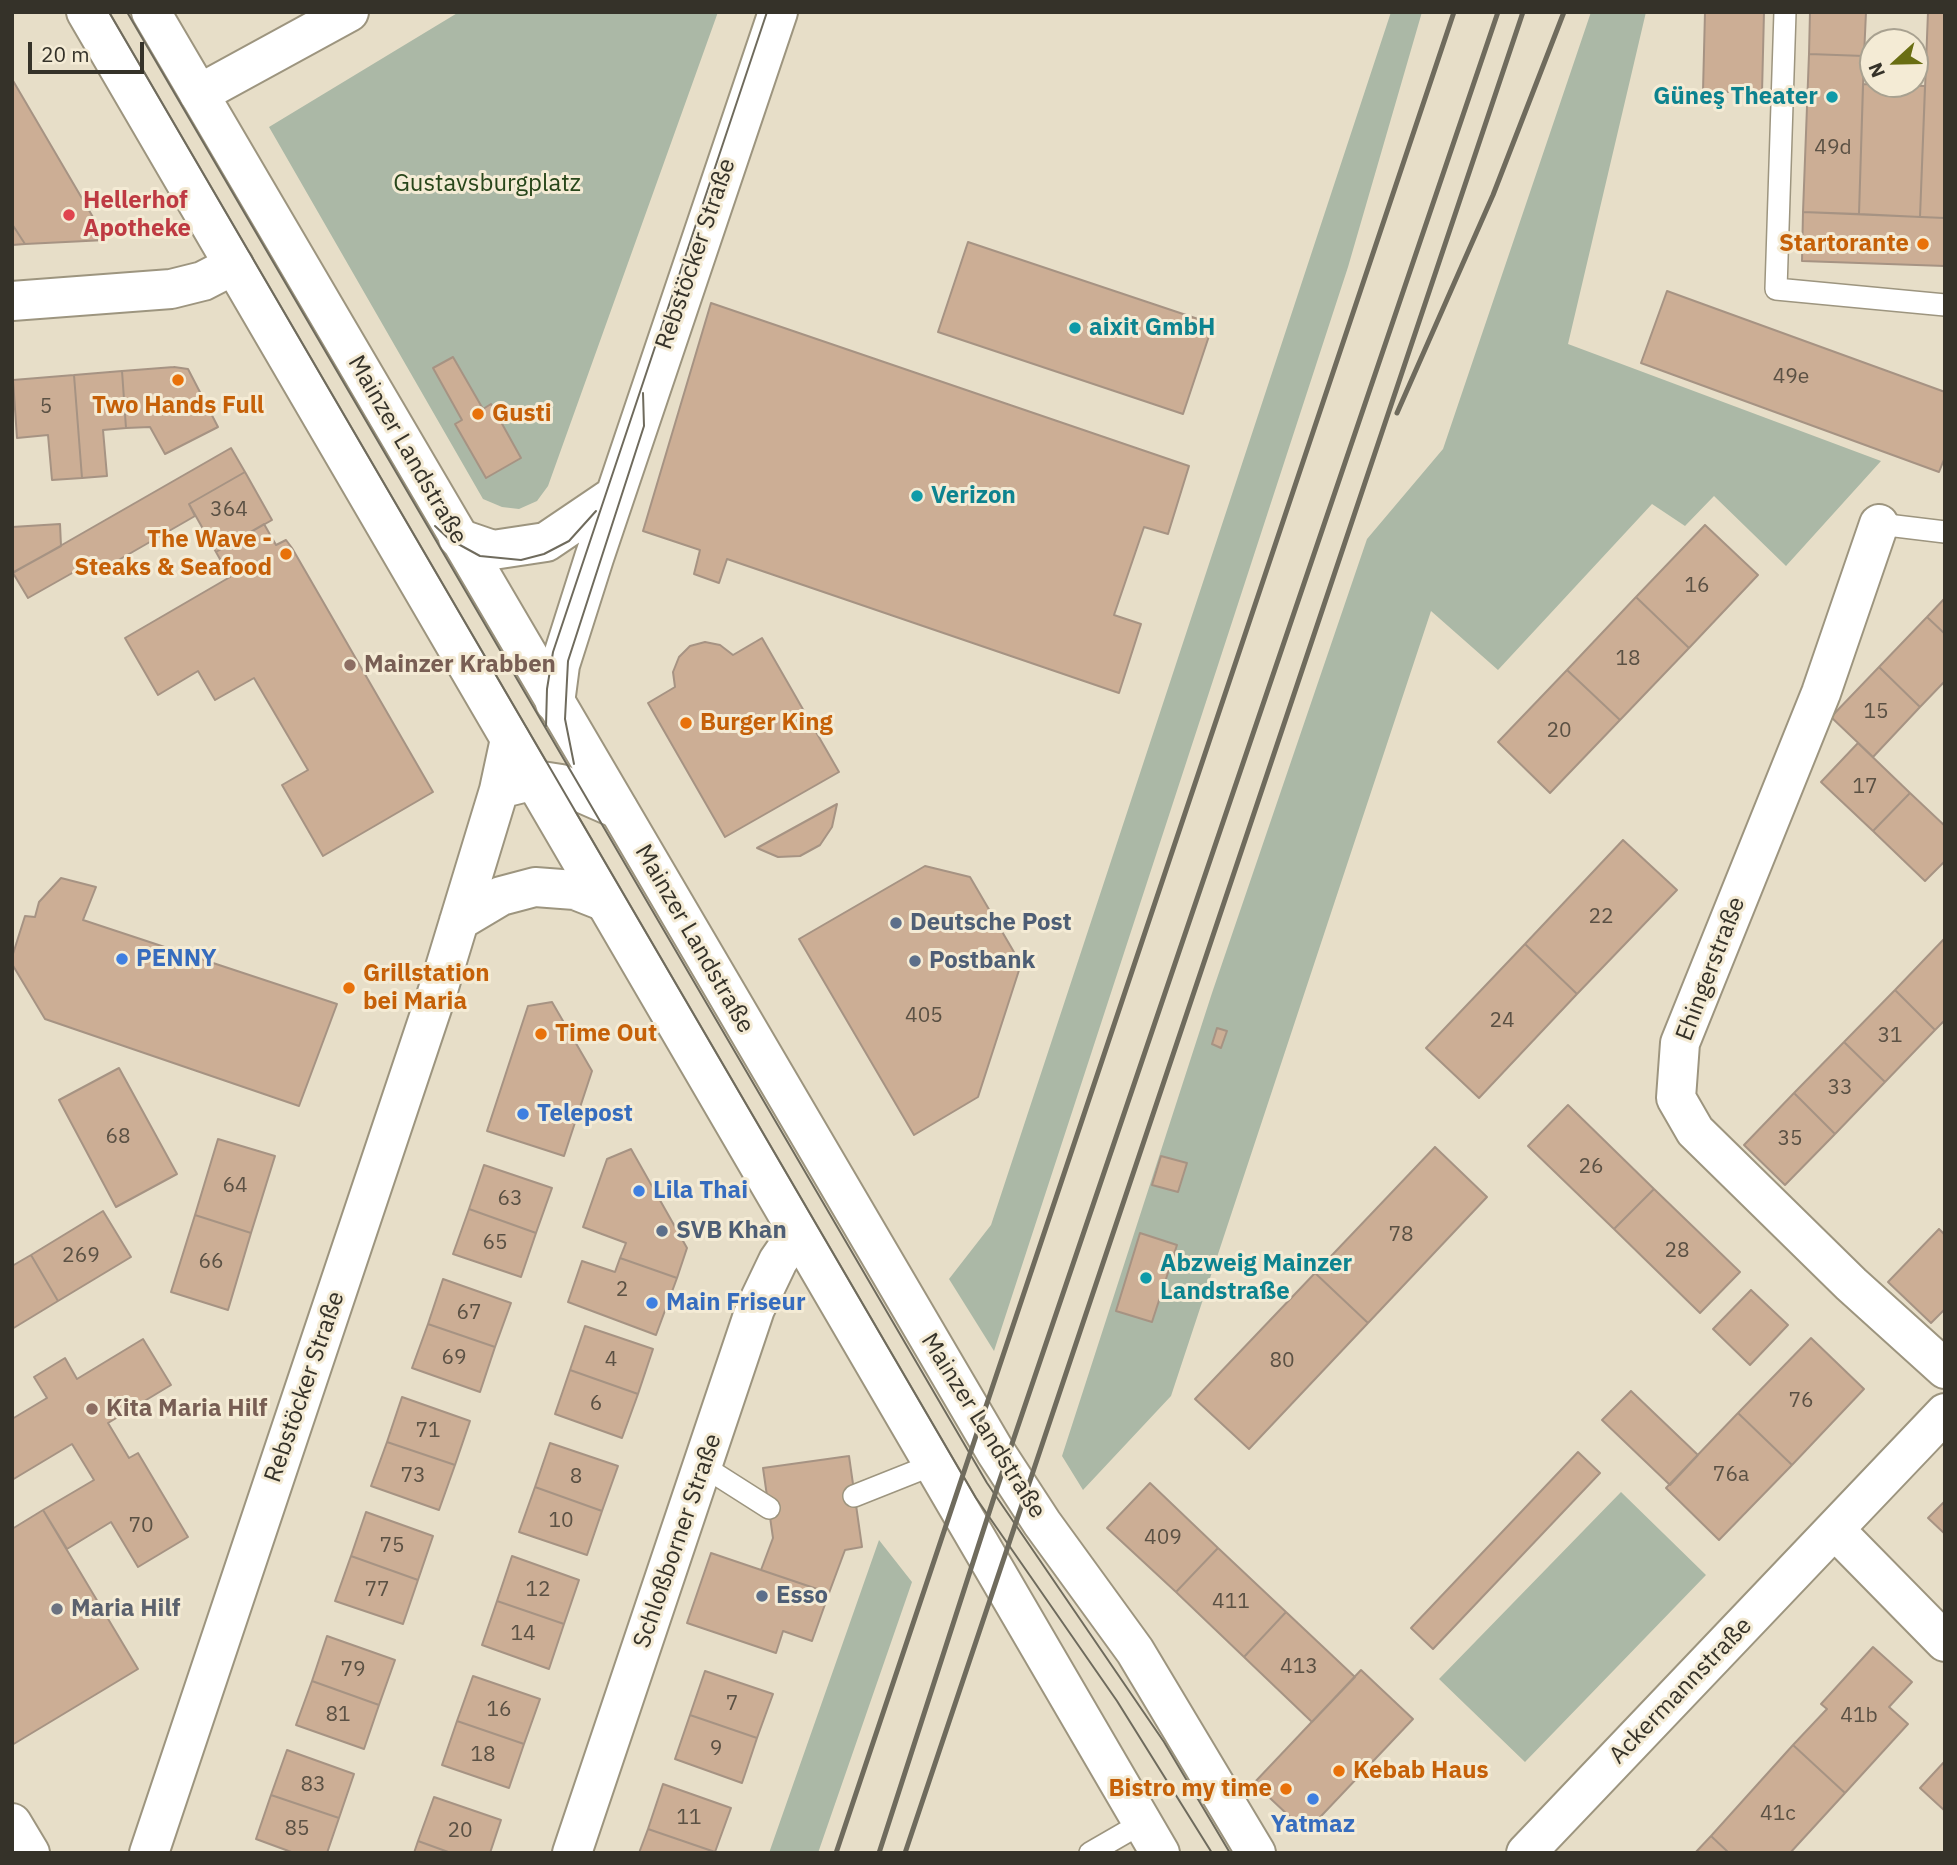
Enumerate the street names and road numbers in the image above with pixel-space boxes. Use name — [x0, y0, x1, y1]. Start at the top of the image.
street label: Rebstöcker Straße — [650, 155, 742, 353]
street label: Mainzer Landstraße — [341, 351, 473, 549]
street label: Mainzer Landstraße — [628, 840, 760, 1038]
street label: Ehingerstraße — [1670, 893, 1752, 1045]
street label: Rebstöcker Straße — [259, 1288, 351, 1486]
street label: Mainzer Landstraße — [914, 1328, 1052, 1524]
street label: Schloßborner Straße — [628, 1430, 728, 1652]
street label: Ackermannstraße — [1604, 1612, 1758, 1770]

